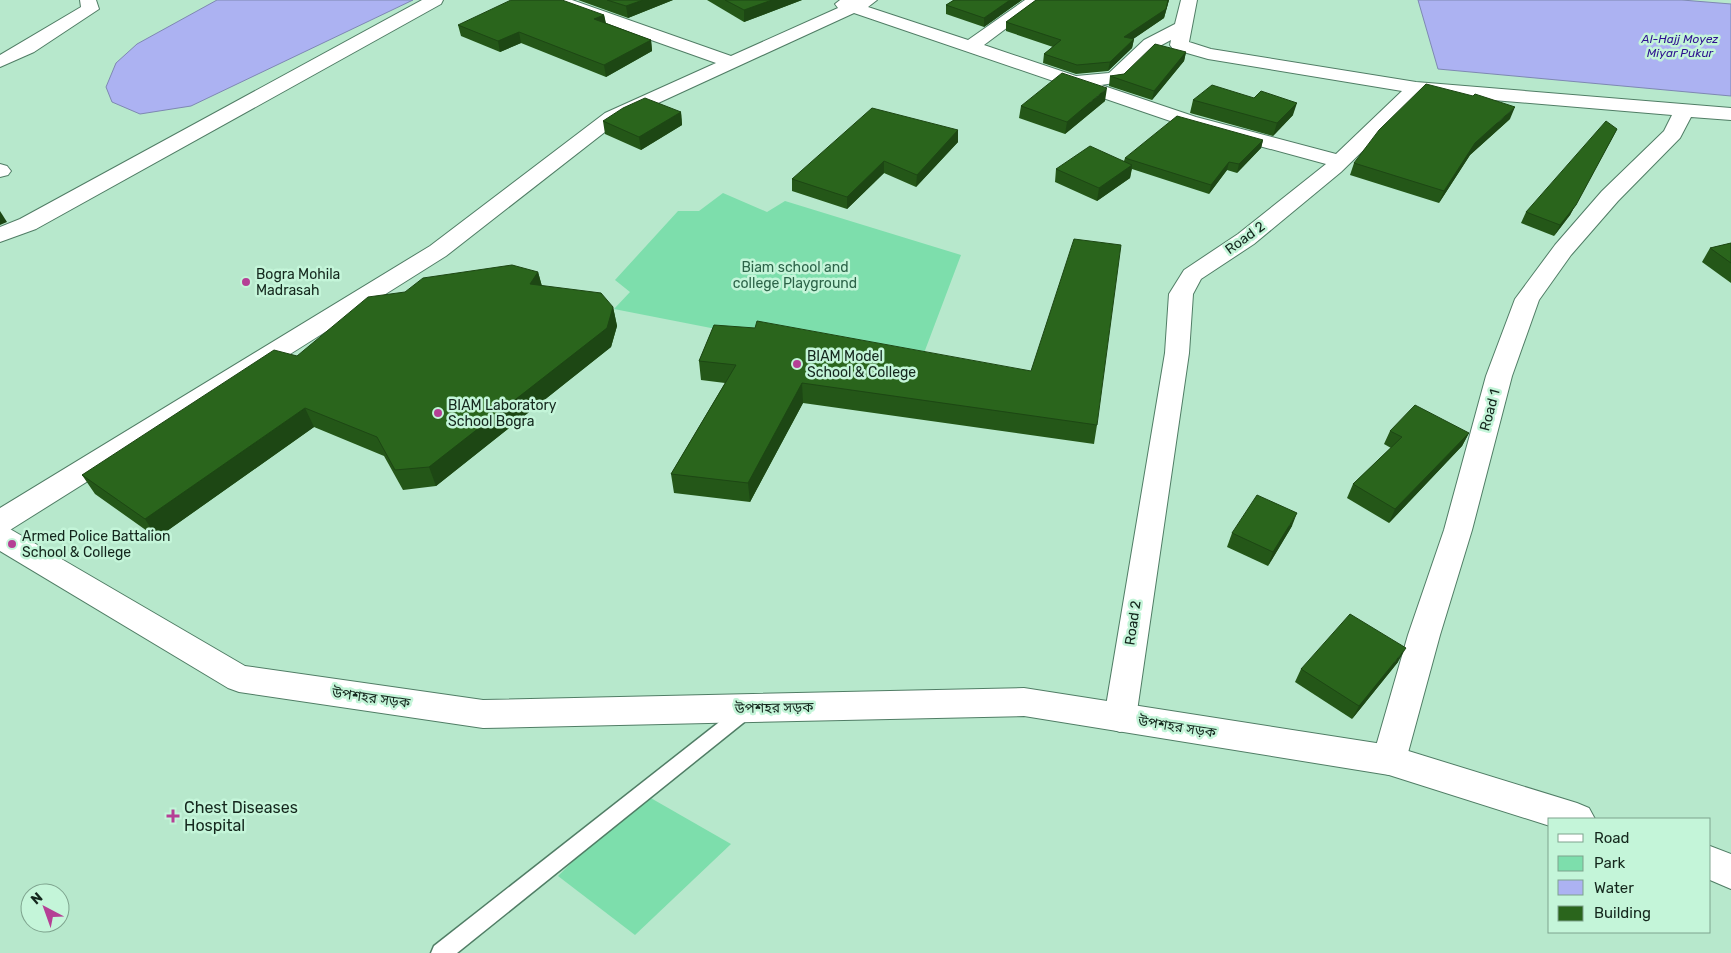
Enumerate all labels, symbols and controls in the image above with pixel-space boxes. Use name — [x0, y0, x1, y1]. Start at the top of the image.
water label: Al-Hajj Moyez Miyar Pukur — [1641, 32, 1718, 60]
street label: Road 2 — [1222, 218, 1268, 258]
park label: Biam school and college Playground — [733, 259, 857, 292]
place label: Bogra Mohila Madrasah — [256, 266, 340, 299]
marker: Bogra Mohila Madrasah — [240, 276, 252, 288]
place label: BIAM Model School & College — [807, 348, 916, 381]
marker: BIAM Model School & College — [791, 358, 803, 370]
street label: Road 1 — [1476, 387, 1504, 433]
place label: BIAM Laboratory School Bogra — [448, 397, 557, 430]
marker: BIAM Laboratory School Bogra — [432, 407, 444, 419]
place label: Armed Police Battalion School & College — [22, 528, 170, 561]
marker: Armed Police Battalion School & College — [6, 538, 18, 550]
street label: Road 2 — [1121, 600, 1145, 646]
street label: উপশহর সড়ক — [330, 684, 412, 712]
street label: উপশহর সড়ক — [733, 699, 814, 717]
street label: উপশহর সড়ক — [1136, 712, 1218, 742]
place label: Chest Diseases Hospital — [184, 798, 298, 835]
marker: Chest Diseases Hospital — [166, 809, 180, 823]
legend — [1548, 818, 1711, 933]
text: Road — [1594, 829, 1630, 847]
text: Park — [1594, 854, 1625, 872]
text: Water — [1594, 879, 1634, 897]
north arrow — [20, 883, 70, 933]
text: N — [27, 889, 46, 908]
text: Building — [1594, 904, 1651, 922]

